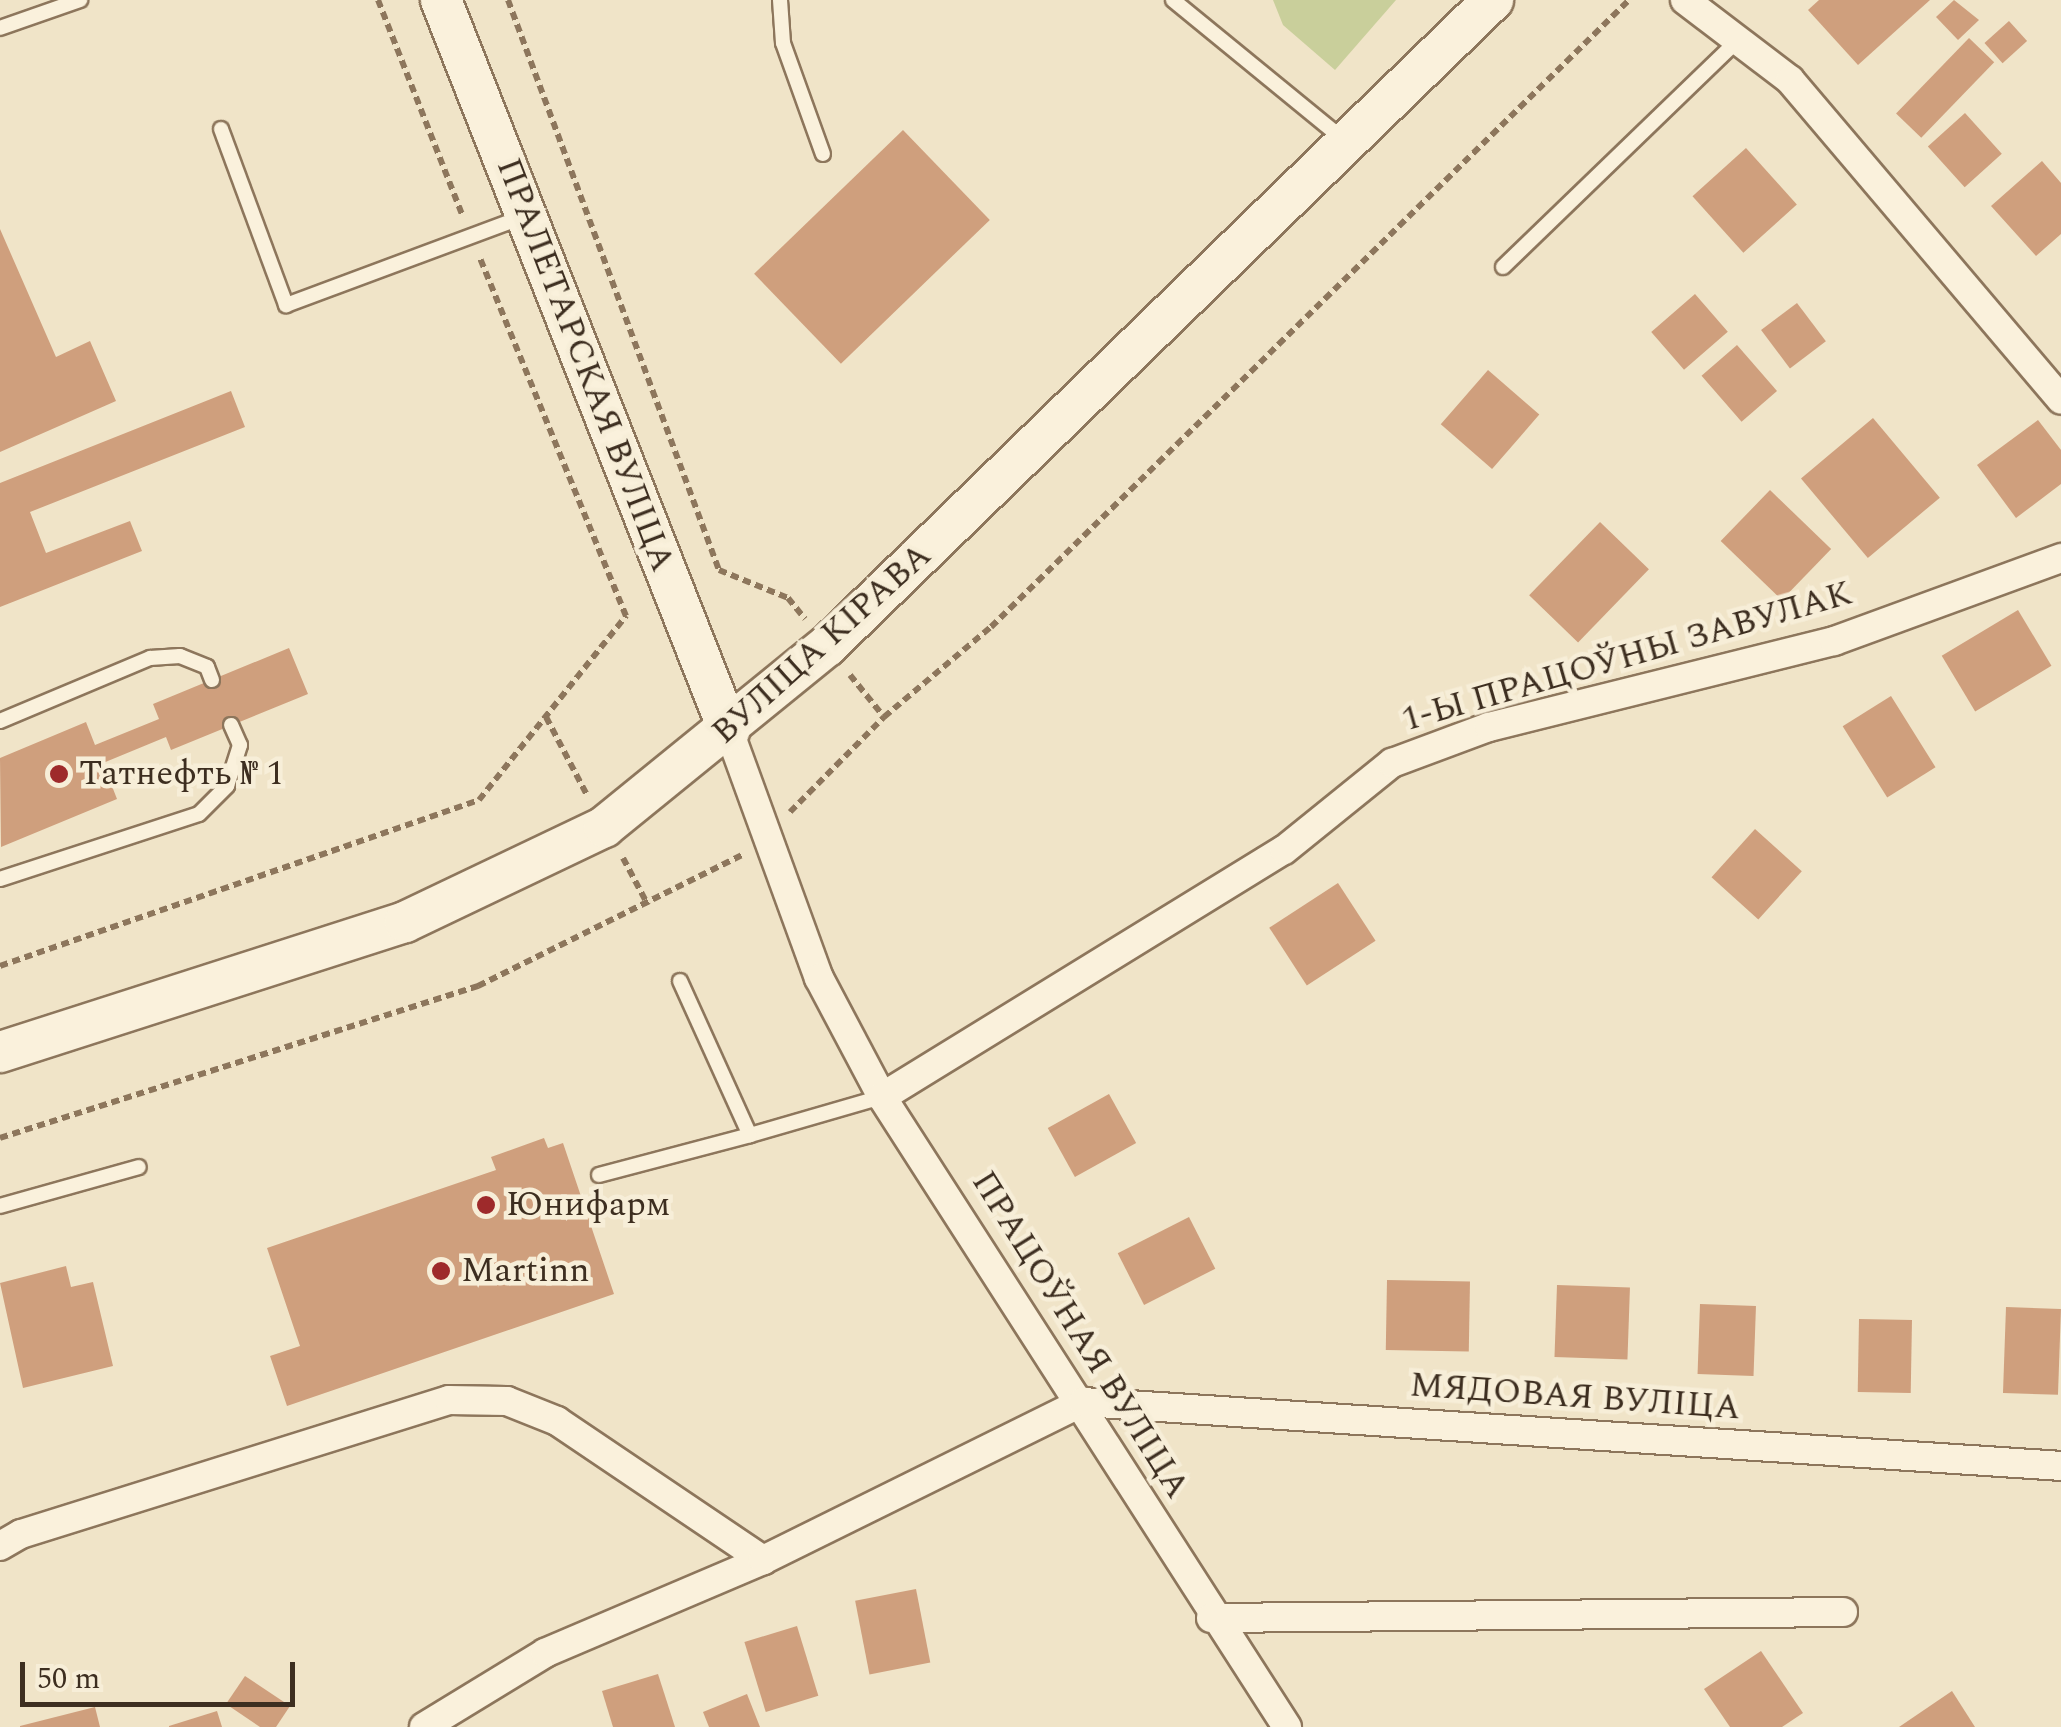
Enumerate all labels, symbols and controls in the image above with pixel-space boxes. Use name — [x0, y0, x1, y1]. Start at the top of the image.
street label: ПРАЛЕТАРСКАЯ ВУЛІЦА — [487, 152, 683, 578]
street label: ВУЛІЦА КІРАВА — [704, 535, 940, 753]
street label: 1-Ы ПРАЦОЎНЫ ЗАВУЛАК — [1397, 573, 1857, 741]
place label: Татнефть № 1 — [79, 753, 284, 795]
marker: Татнефть № 1 — [48, 763, 70, 785]
street label: ПРАЦОЎНАЯ ВУЛІЦА — [962, 1163, 1198, 1507]
place label: Юнифарм — [506, 1184, 671, 1226]
marker: Юнифарм — [475, 1194, 497, 1216]
place label: Martinn — [461, 1250, 590, 1292]
marker: Martinn — [430, 1260, 452, 1282]
street label: МЯДОВАЯ ВУЛІЦА — [1408, 1365, 1742, 1429]
scale bar — [25, 1642, 300, 1704]
text: 50 m — [37, 1656, 100, 1702]

